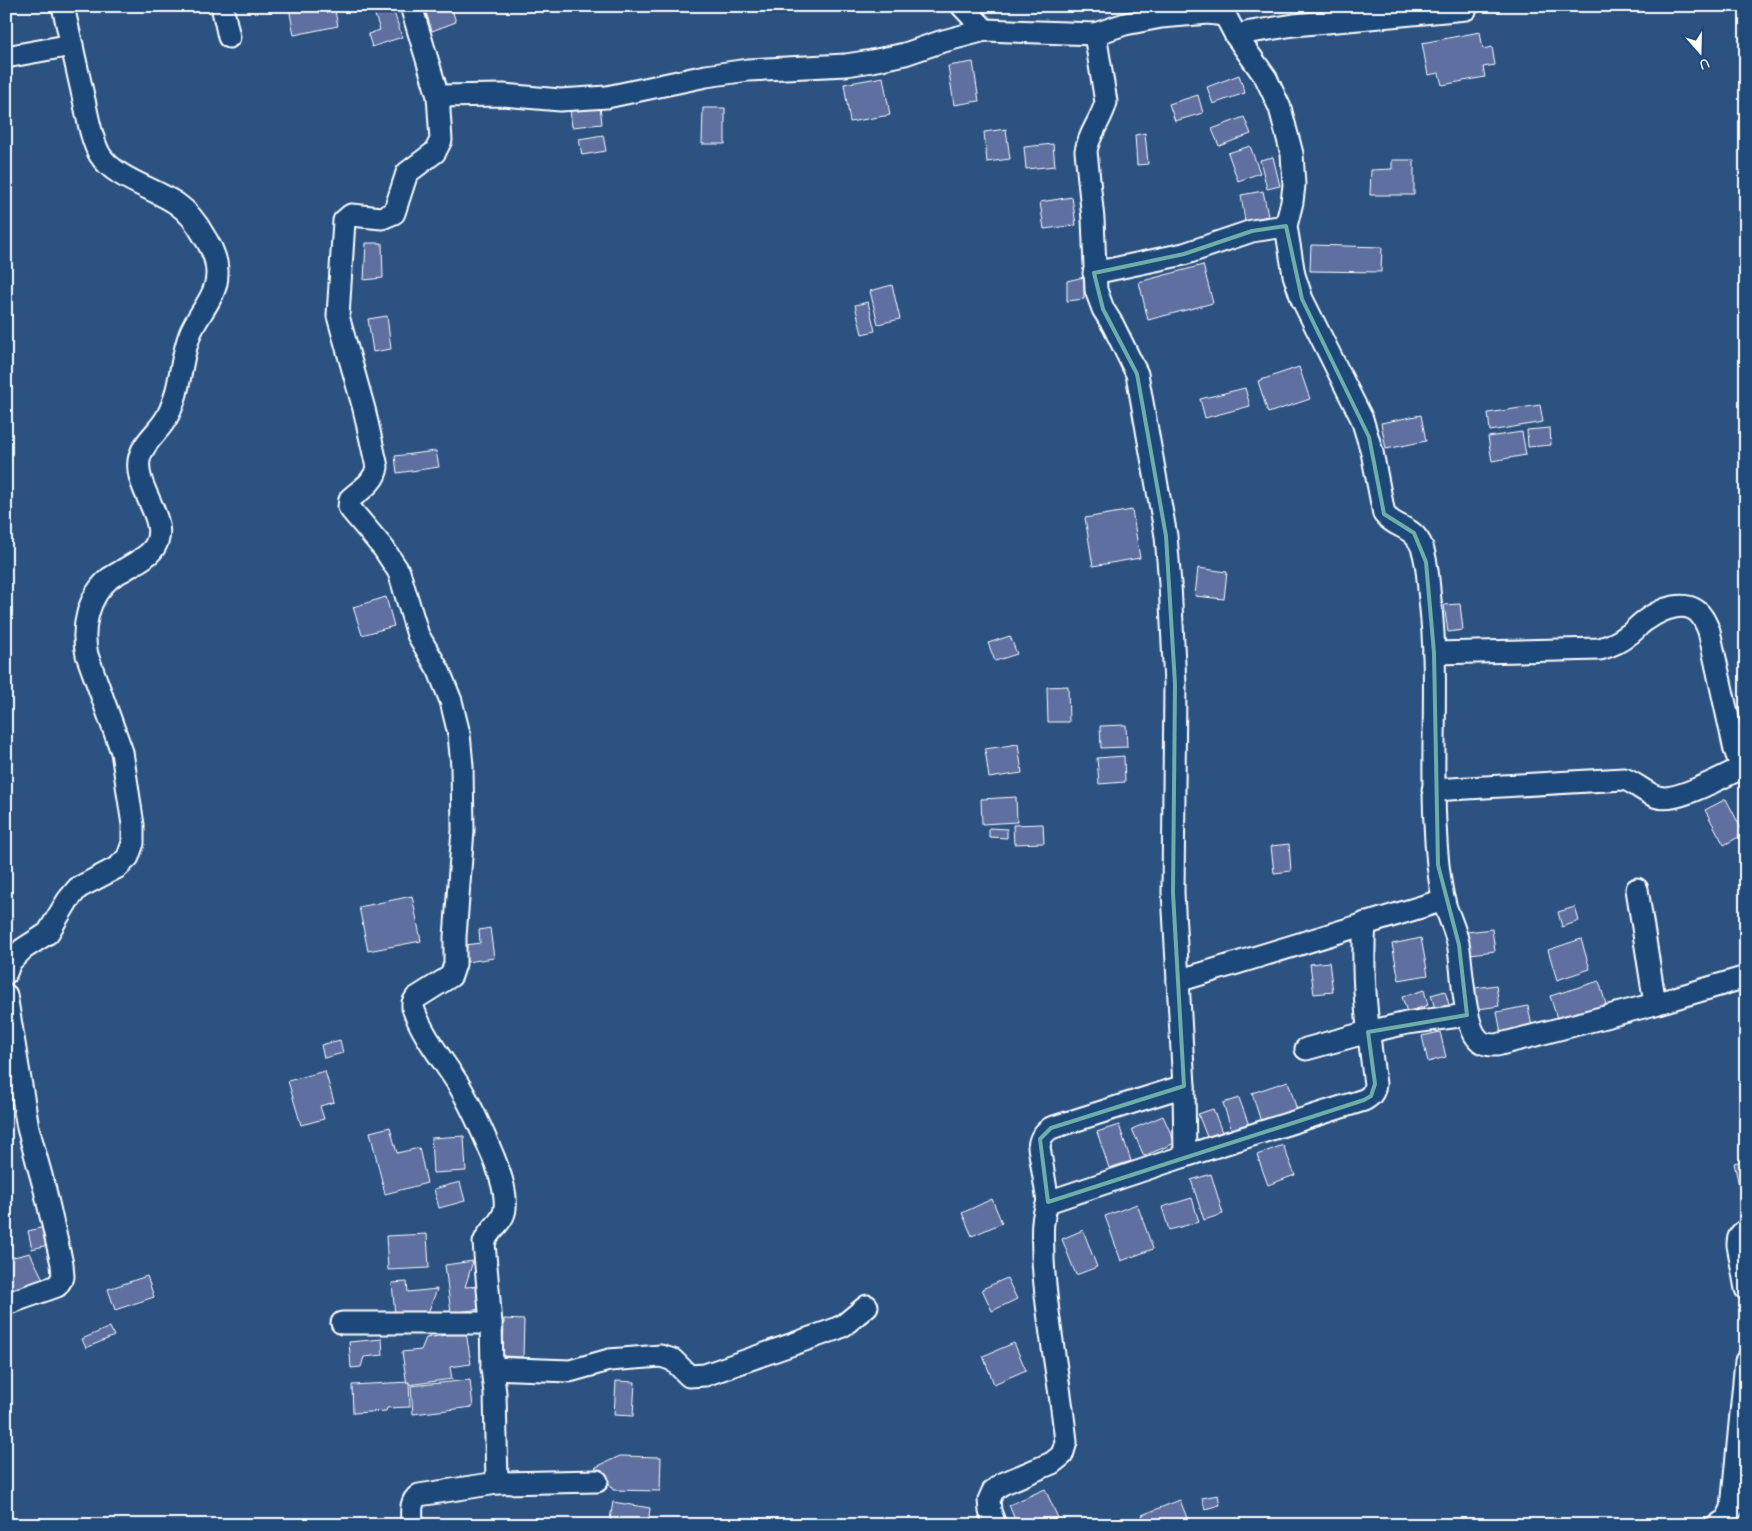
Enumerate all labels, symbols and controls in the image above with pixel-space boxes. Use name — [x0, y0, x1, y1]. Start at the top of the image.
north arrow — [1674, 28, 1724, 78]
text: U — [1697, 54, 1712, 73]

